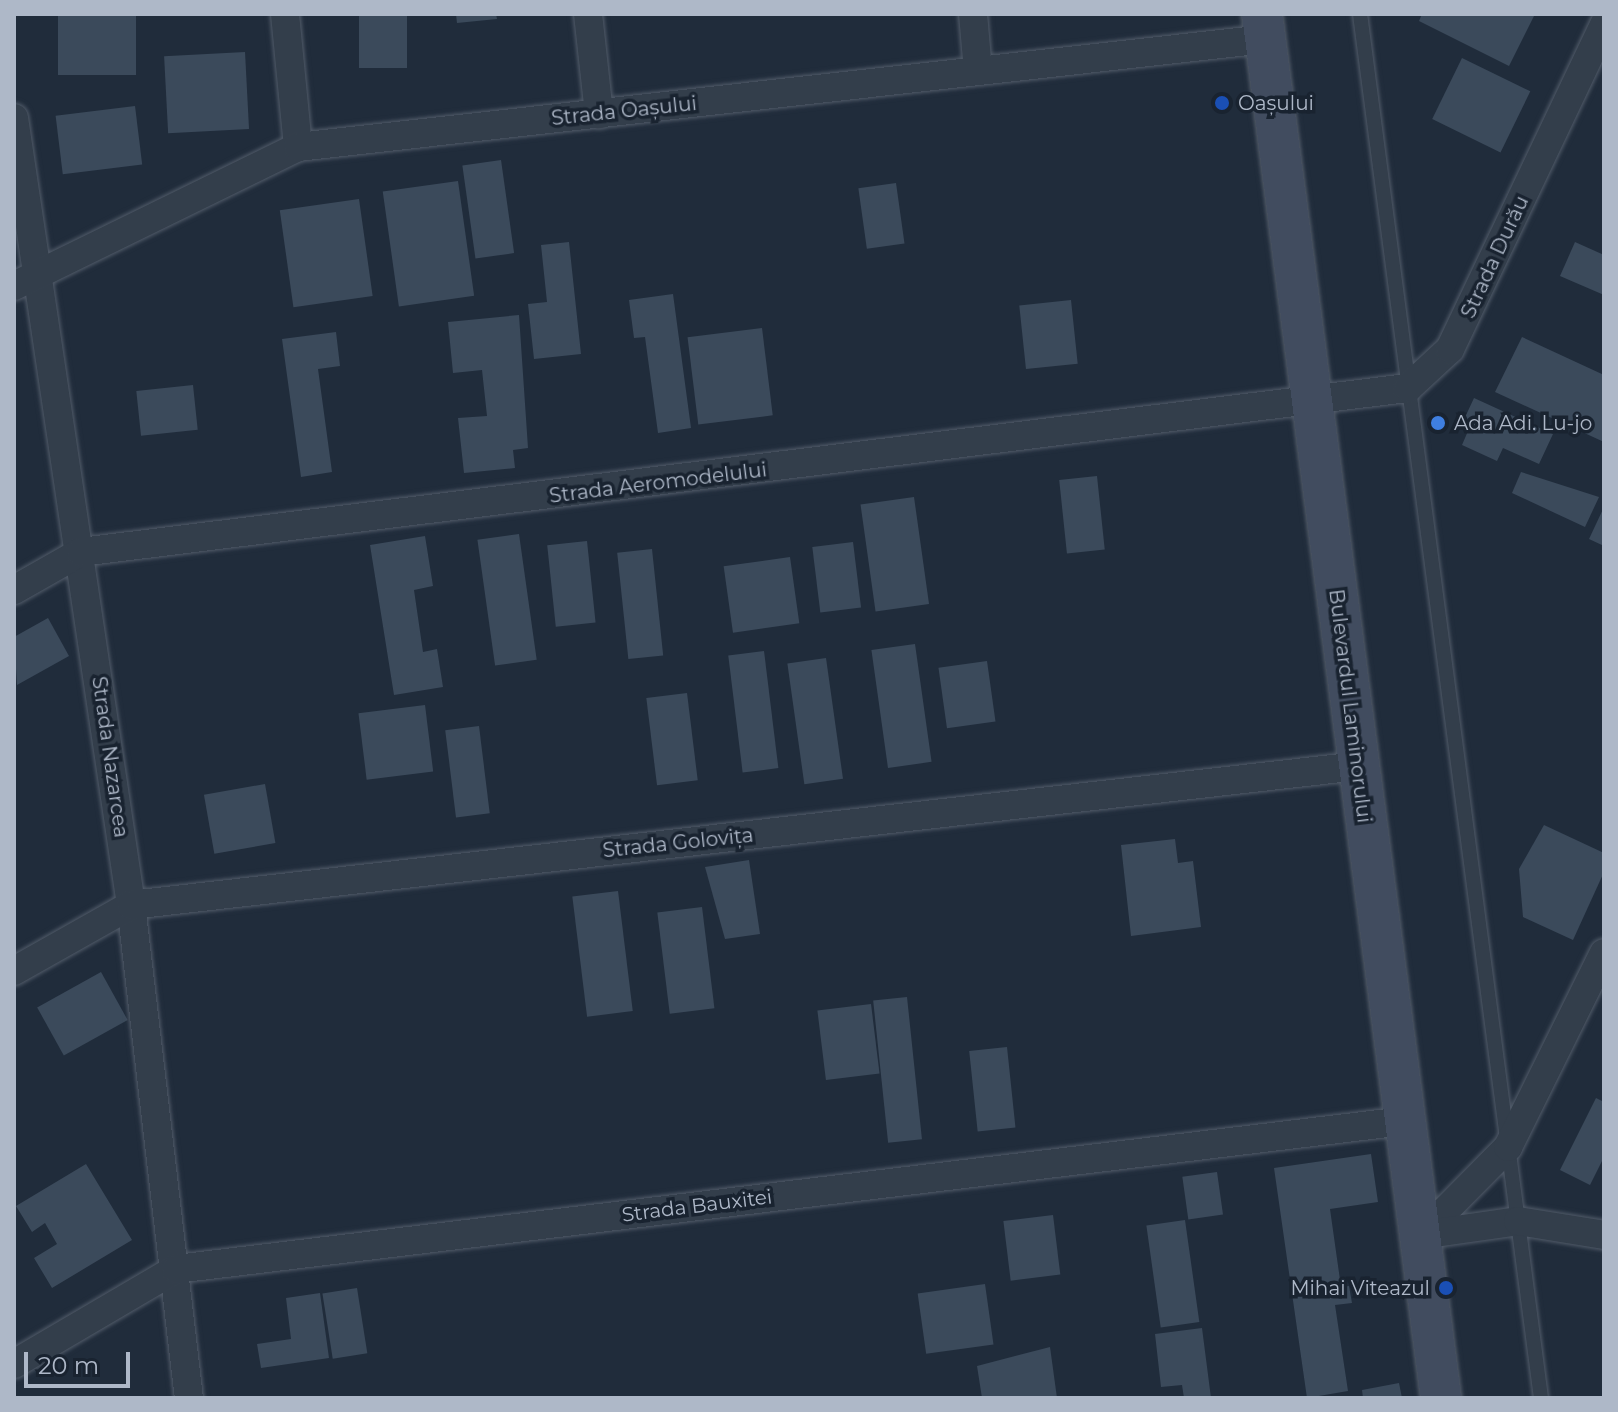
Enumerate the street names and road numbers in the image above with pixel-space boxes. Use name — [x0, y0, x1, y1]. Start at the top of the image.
street label: Strada Oașului — [550, 91, 698, 131]
street label: Strada Durău — [1456, 192, 1534, 322]
street label: Strada Aeromodelului — [548, 458, 768, 508]
street label: Bulevardul Laminorului — [1324, 588, 1376, 824]
street label: Strada Nazarcea — [87, 675, 133, 839]
street label: Strada Golovița — [602, 823, 754, 863]
street label: Strada Bauxitei — [620, 1185, 774, 1227]

